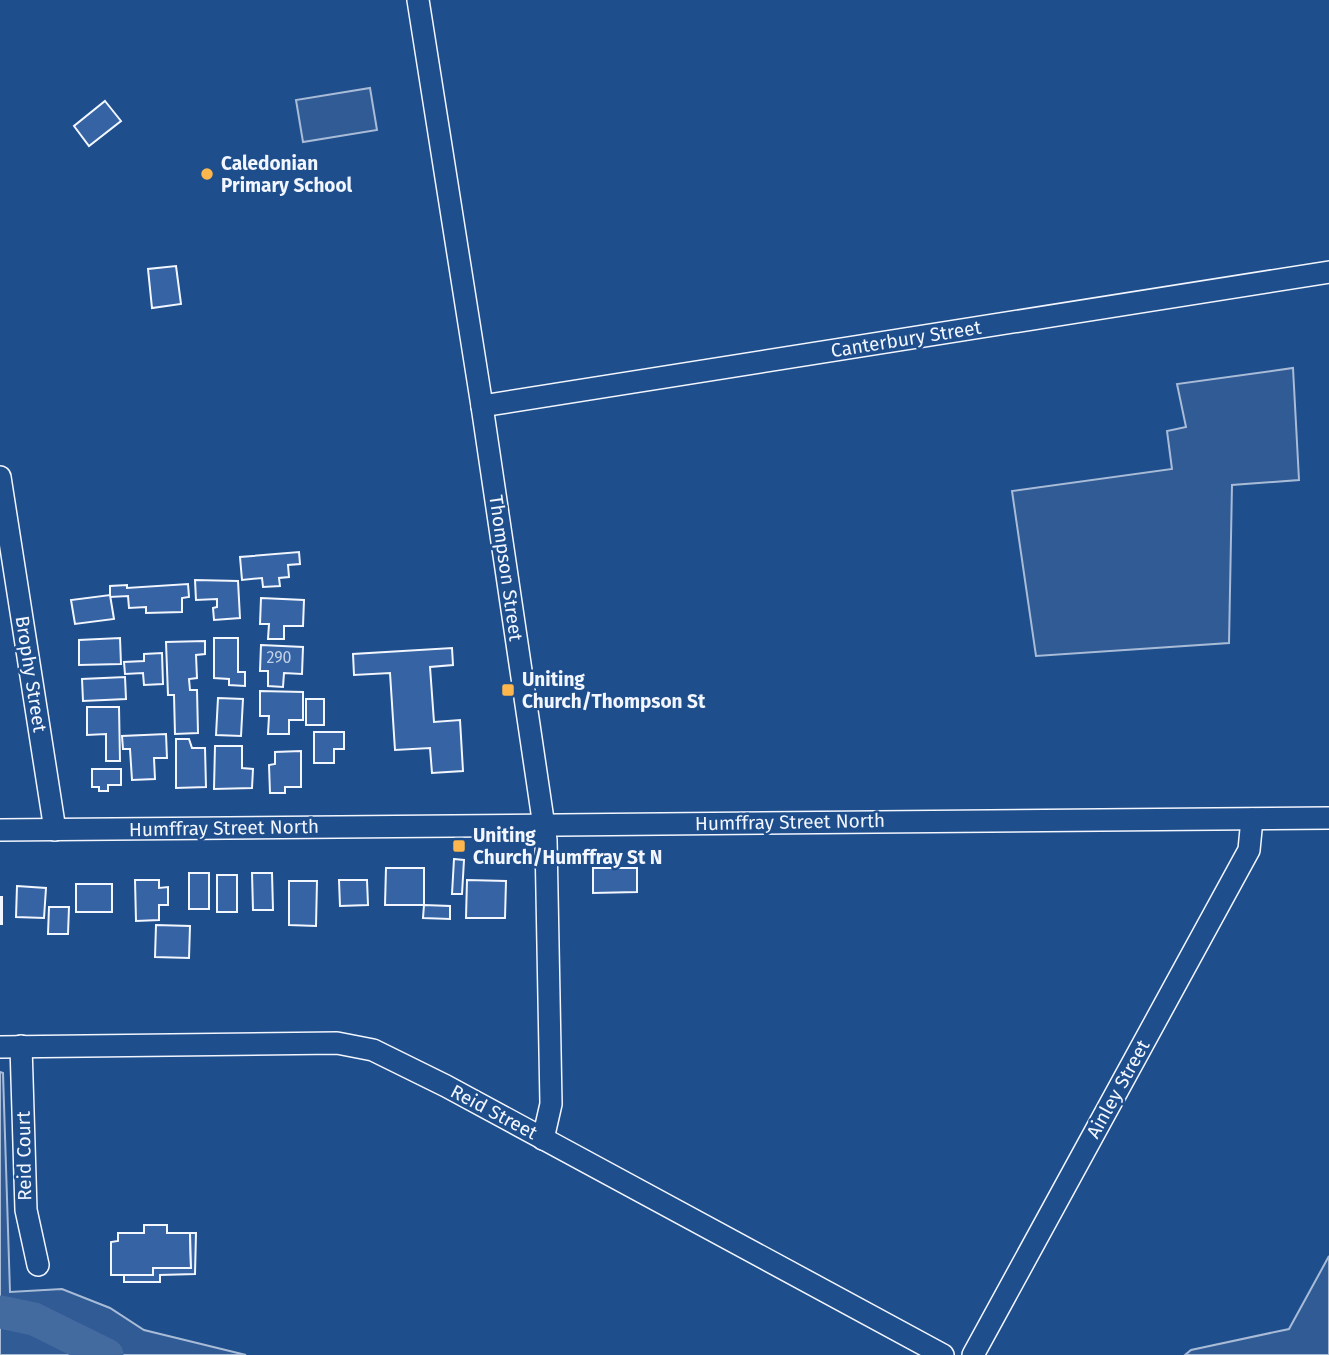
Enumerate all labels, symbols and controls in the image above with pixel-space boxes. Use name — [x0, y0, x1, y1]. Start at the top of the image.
place label: Caledonian Primary School — [221, 152, 353, 197]
marker: Caledonian Primary School — [199, 166, 215, 182]
street label: Canterbury Street — [829, 316, 983, 362]
street label: Thompson Street — [484, 493, 528, 643]
street label: Brophy Street — [10, 614, 52, 734]
house number: 290 — [266, 648, 292, 667]
place label: Uniting Church/Thompson St — [522, 668, 706, 713]
marker: Uniting Church/Thompson St — [500, 682, 516, 698]
street label: Humffray Street North — [695, 809, 885, 835]
street label: Humffray Street North — [129, 815, 319, 841]
place label: Uniting Church/Humffray St N — [473, 824, 662, 869]
marker: Uniting Church/Humffray St N — [451, 838, 467, 854]
street label: Ainley Street — [1082, 1036, 1155, 1142]
street label: Reid Street — [447, 1080, 541, 1144]
street label: Reid Court — [12, 1111, 36, 1201]

